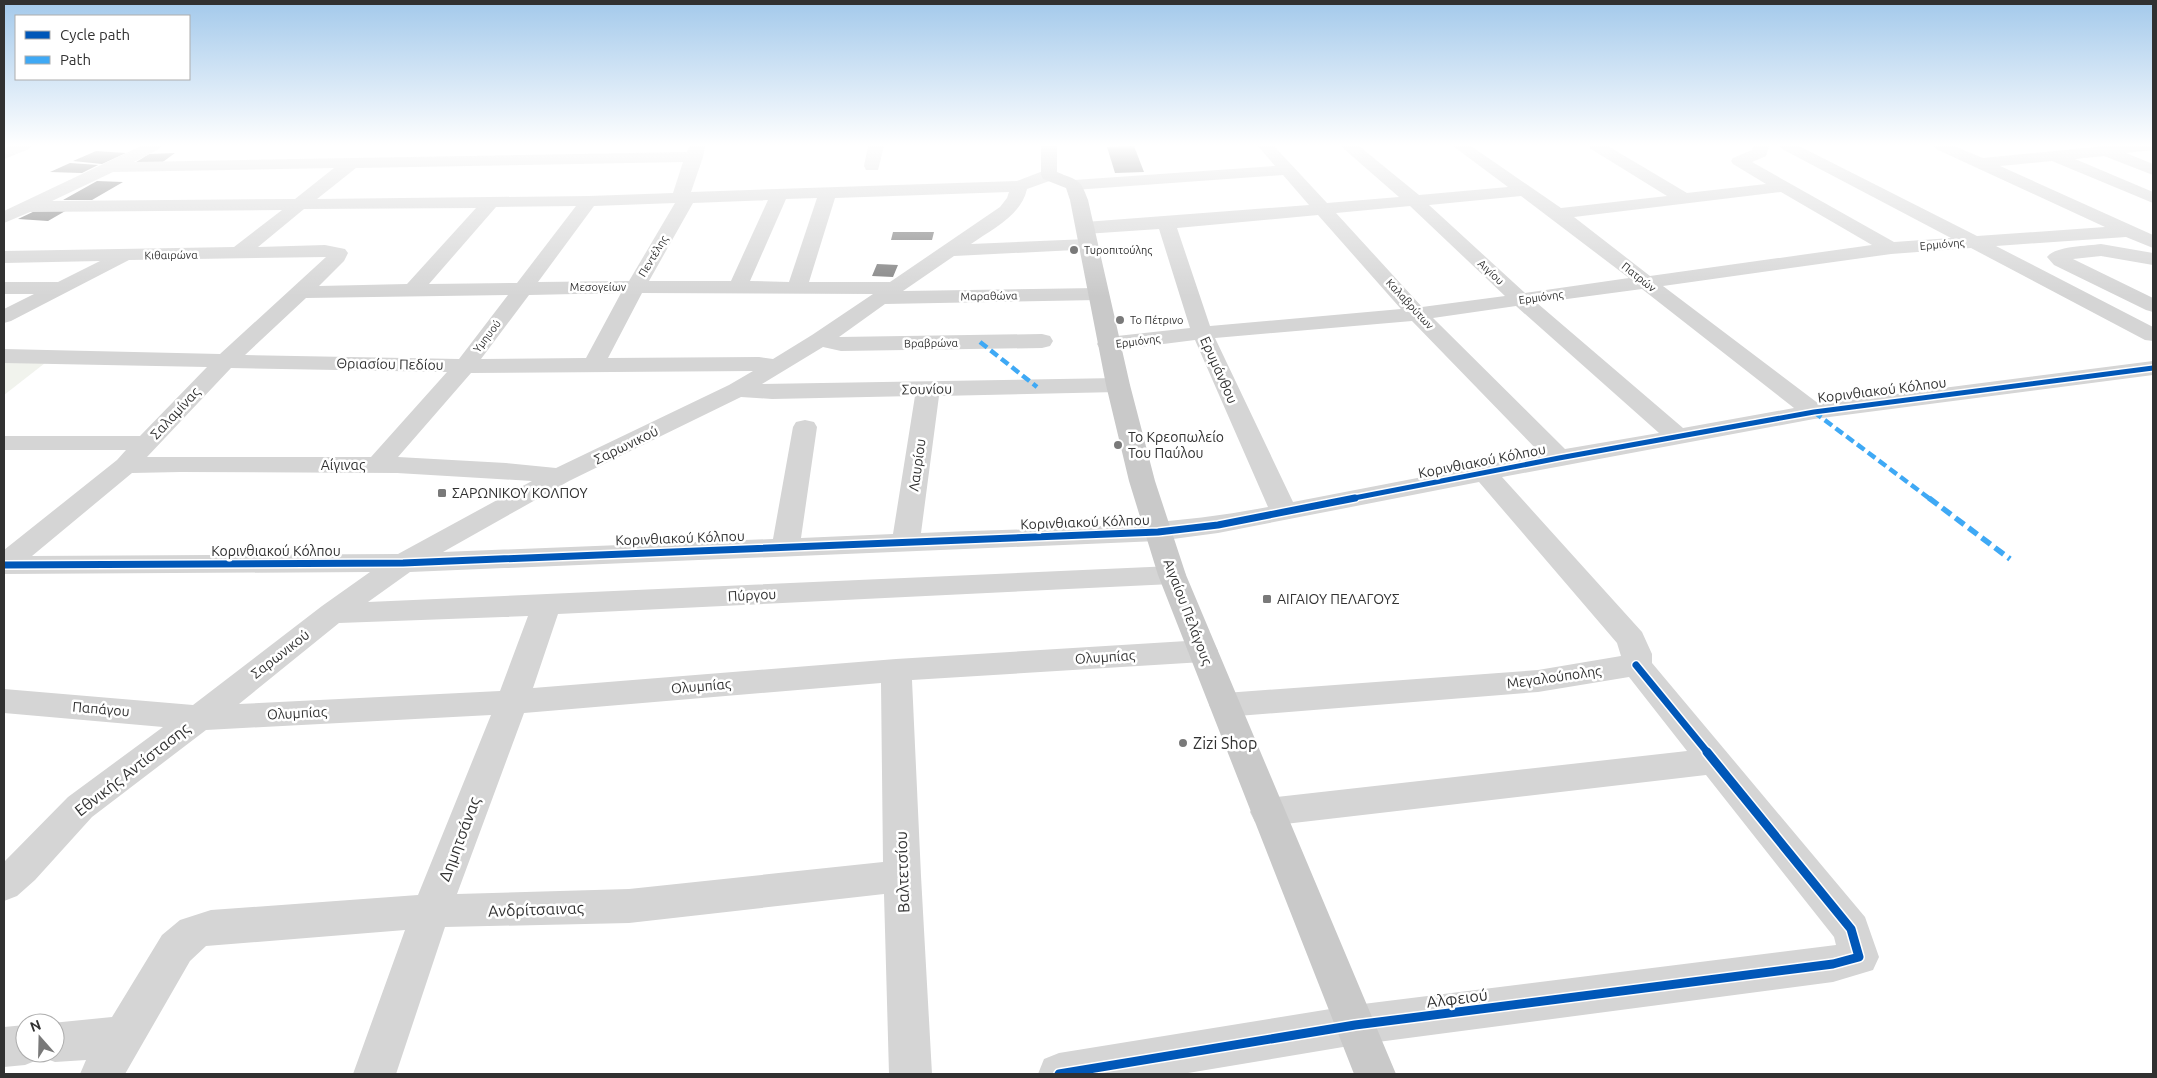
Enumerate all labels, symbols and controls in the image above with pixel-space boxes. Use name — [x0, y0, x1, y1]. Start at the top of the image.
legend — [15, 15, 190, 80]
text: Cycle path — [60, 26, 130, 43]
text: Path — [60, 51, 91, 68]
street label: Πεντέλης — [636, 233, 671, 279]
street label: Ερμιόνης — [1919, 236, 1965, 253]
marker: Τυροπιτούλης — [1068, 244, 1080, 256]
place label: Τυροπιτούλης — [1084, 244, 1152, 257]
street label: Κιθαιρώνα — [144, 249, 198, 261]
street label: Αιγίου — [1476, 257, 1506, 287]
street label: Πατρών — [1620, 260, 1659, 294]
street label: Καλαβρύτων — [1384, 276, 1437, 332]
street label: Μεσογείων — [570, 281, 627, 293]
street label: Ερμιόνης — [1518, 288, 1564, 307]
street label: Μαραθώνα — [960, 289, 1018, 302]
marker: Το Πέτρινο — [1114, 314, 1126, 326]
place label: Το Πέτρινο — [1130, 314, 1183, 326]
street label: Υμηυού — [471, 317, 503, 355]
street label: Ερμιόνης — [1115, 332, 1161, 351]
street label: Ερυμάνθου — [1197, 334, 1241, 406]
street label: Βραβρώνα — [904, 337, 959, 349]
street label: Θριασίου Πεδίου — [336, 355, 444, 373]
street label: Κορινθιακού Κόλπου — [1817, 374, 1947, 406]
street label: Σουνίου — [902, 381, 952, 397]
street label: Σαλαμίνας — [147, 383, 203, 442]
street label: Σαρωνικού — [591, 423, 661, 467]
place label: Το Κρεοπωλείο Του Παύλου — [1128, 429, 1224, 461]
street label: Λαυρίου — [905, 437, 929, 493]
marker: Το Κρεοπωλείο Του Παύλου — [1112, 439, 1124, 451]
street label: Κορινθιακού Κόλπου — [1417, 441, 1547, 481]
street label: Αίγινας — [321, 457, 366, 473]
place label: ΣΑΡΩΝΙΚΟΥ ΚΟΛΠΟΥ — [452, 485, 588, 501]
marker: ΣΑΡΩΝΙΚΟΥ ΚΟΛΠΟΥ — [436, 487, 448, 499]
street label: Κορινθιακού Κόλπου — [1020, 512, 1150, 532]
street label: Κορινθιακού Κόλπου — [615, 528, 745, 548]
street label: Κορινθιακού Κόλπου — [211, 543, 341, 559]
street label: Αιγαίου Πελάγους — [1160, 557, 1216, 668]
street label: Πύργου — [727, 586, 777, 604]
place label: ΑΙΓΑΙΟΥ ΠΕΛΑΓΟΥΣ — [1277, 591, 1400, 607]
marker: ΑΙΓΑΙΟΥ ΠΕΛΑΓΟΥΣ — [1261, 593, 1273, 605]
street label: Σαρωνικού — [248, 626, 312, 682]
street label: Ολυμπίας — [1074, 647, 1136, 667]
street label: Μεγαλούπολης — [1506, 662, 1603, 692]
street label: Ολυμπίας — [670, 675, 732, 697]
street label: Παπάγου — [72, 699, 130, 719]
street label: Ολυμπίας — [267, 703, 328, 723]
street label: Εθνικής Αντίστασης — [71, 719, 194, 820]
place label: Zizi Shop — [1193, 734, 1257, 752]
marker: Zizi Shop — [1177, 737, 1189, 749]
street label: Δημητσάνας — [435, 794, 484, 884]
street label: Βαλτετσίου — [892, 831, 912, 913]
street label: Ανδρίτσαινας — [488, 898, 584, 921]
street label: Αλφειού — [1425, 985, 1489, 1011]
north arrow — [15, 1013, 65, 1063]
text: N — [28, 1016, 43, 1035]

